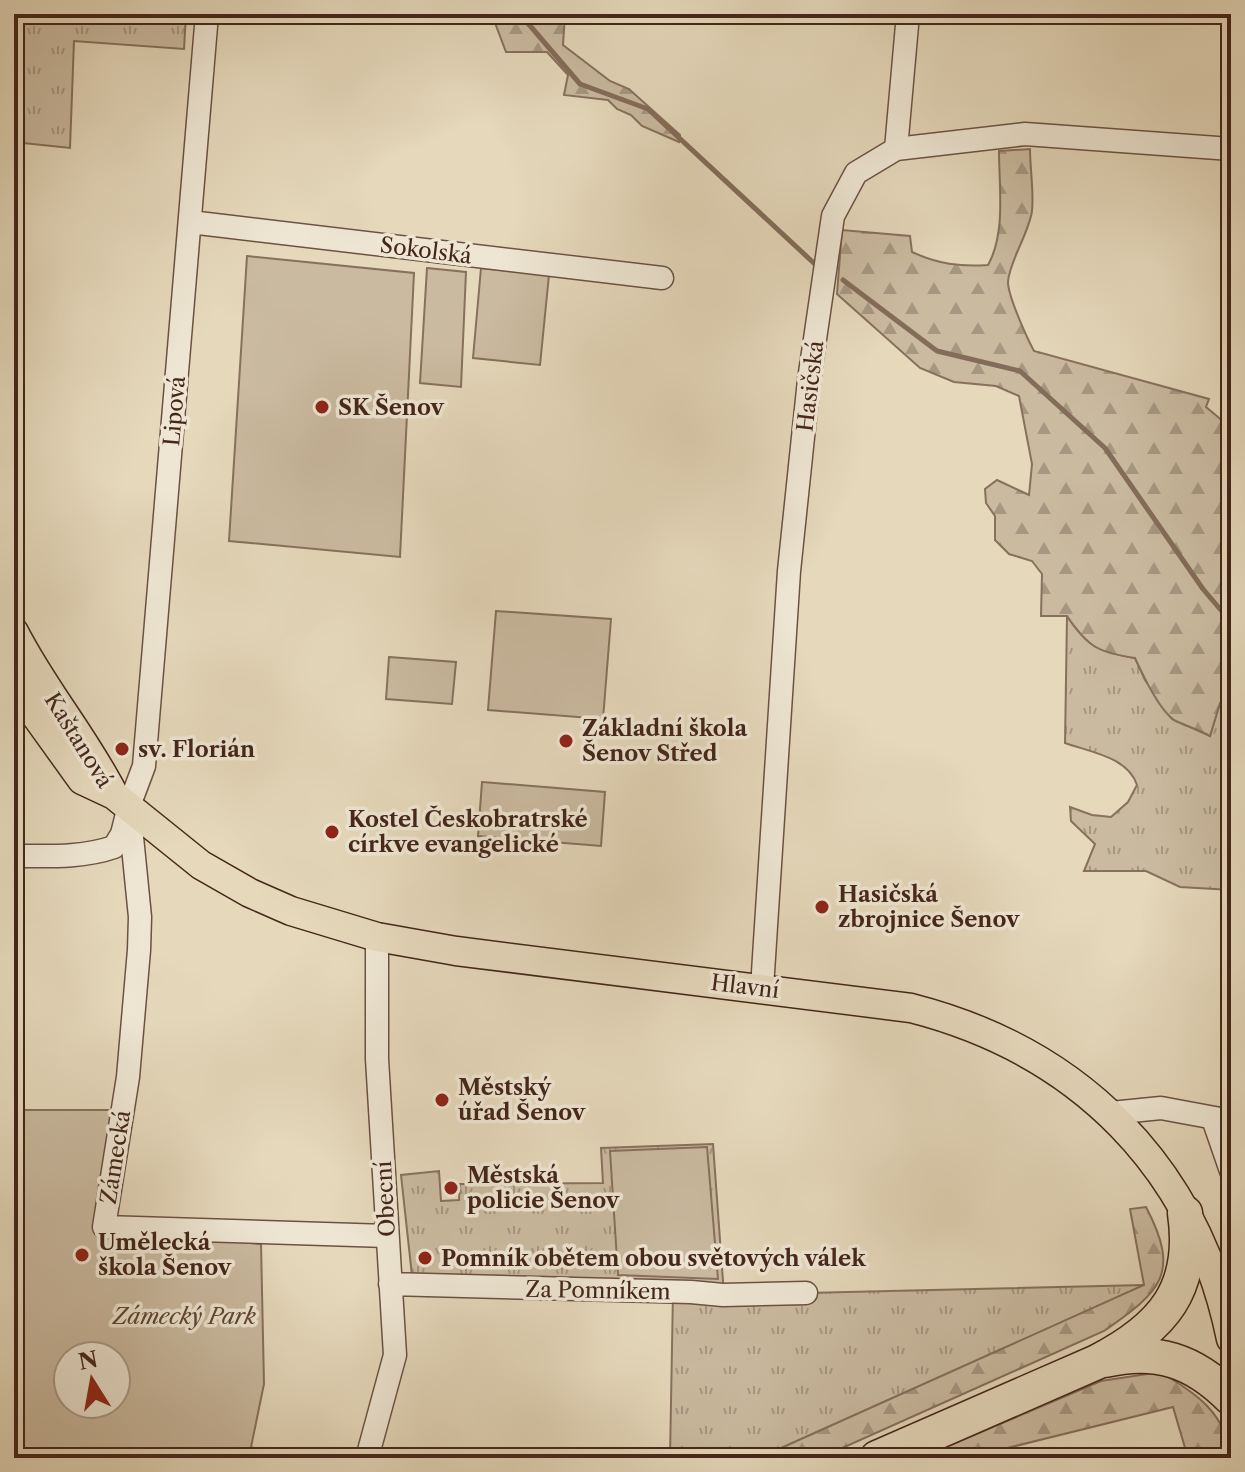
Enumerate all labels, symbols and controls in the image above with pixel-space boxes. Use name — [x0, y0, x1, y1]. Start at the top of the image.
street label: Sokolská — [379, 231, 474, 270]
street label: Hasičská — [792, 338, 830, 433]
street label: Lipová — [158, 374, 191, 447]
place label: SK Šenov — [338, 393, 444, 421]
marker: SK Šenov — [313, 398, 331, 416]
street label: Kaštanová — [39, 688, 119, 793]
place label: Základní škola Šenov Střed — [582, 715, 748, 767]
marker: Základní škola Šenov Střed — [557, 732, 575, 750]
place label: sv. Florián — [138, 736, 255, 763]
marker: sv. Florián — [113, 740, 131, 758]
place label: Kostel Českobratrské církve evangelické — [348, 805, 588, 858]
marker: Kostel Českobratrské církve evangelické — [323, 823, 341, 841]
place label: Hasičská zbrojnice Šenov — [838, 881, 1020, 933]
marker: Hasičská zbrojnice Šenov — [813, 898, 831, 916]
street label: Hlavní — [709, 969, 781, 1004]
place label: Městský úřad Šenov — [458, 1074, 586, 1126]
marker: Městský úřad Šenov — [433, 1091, 451, 1109]
street label: Zámecká — [95, 1108, 136, 1206]
street label: Obecní — [370, 1160, 401, 1238]
place label: Městská policie Šenov — [467, 1162, 620, 1214]
marker: Městská policie Šenov — [442, 1179, 460, 1197]
place label: Umělecká škola Šenov — [98, 1229, 232, 1281]
place label: Pomník obětem obou světových válek — [441, 1245, 866, 1272]
marker: Umělecká škola Šenov — [73, 1246, 91, 1264]
marker: Pomník obětem obou světových válek — [416, 1249, 434, 1267]
street label: Za Pomníkem — [525, 1276, 671, 1305]
park label: Zámecký Park — [111, 1303, 256, 1330]
north arrow — [52, 1340, 132, 1420]
text: N — [76, 1346, 100, 1376]

